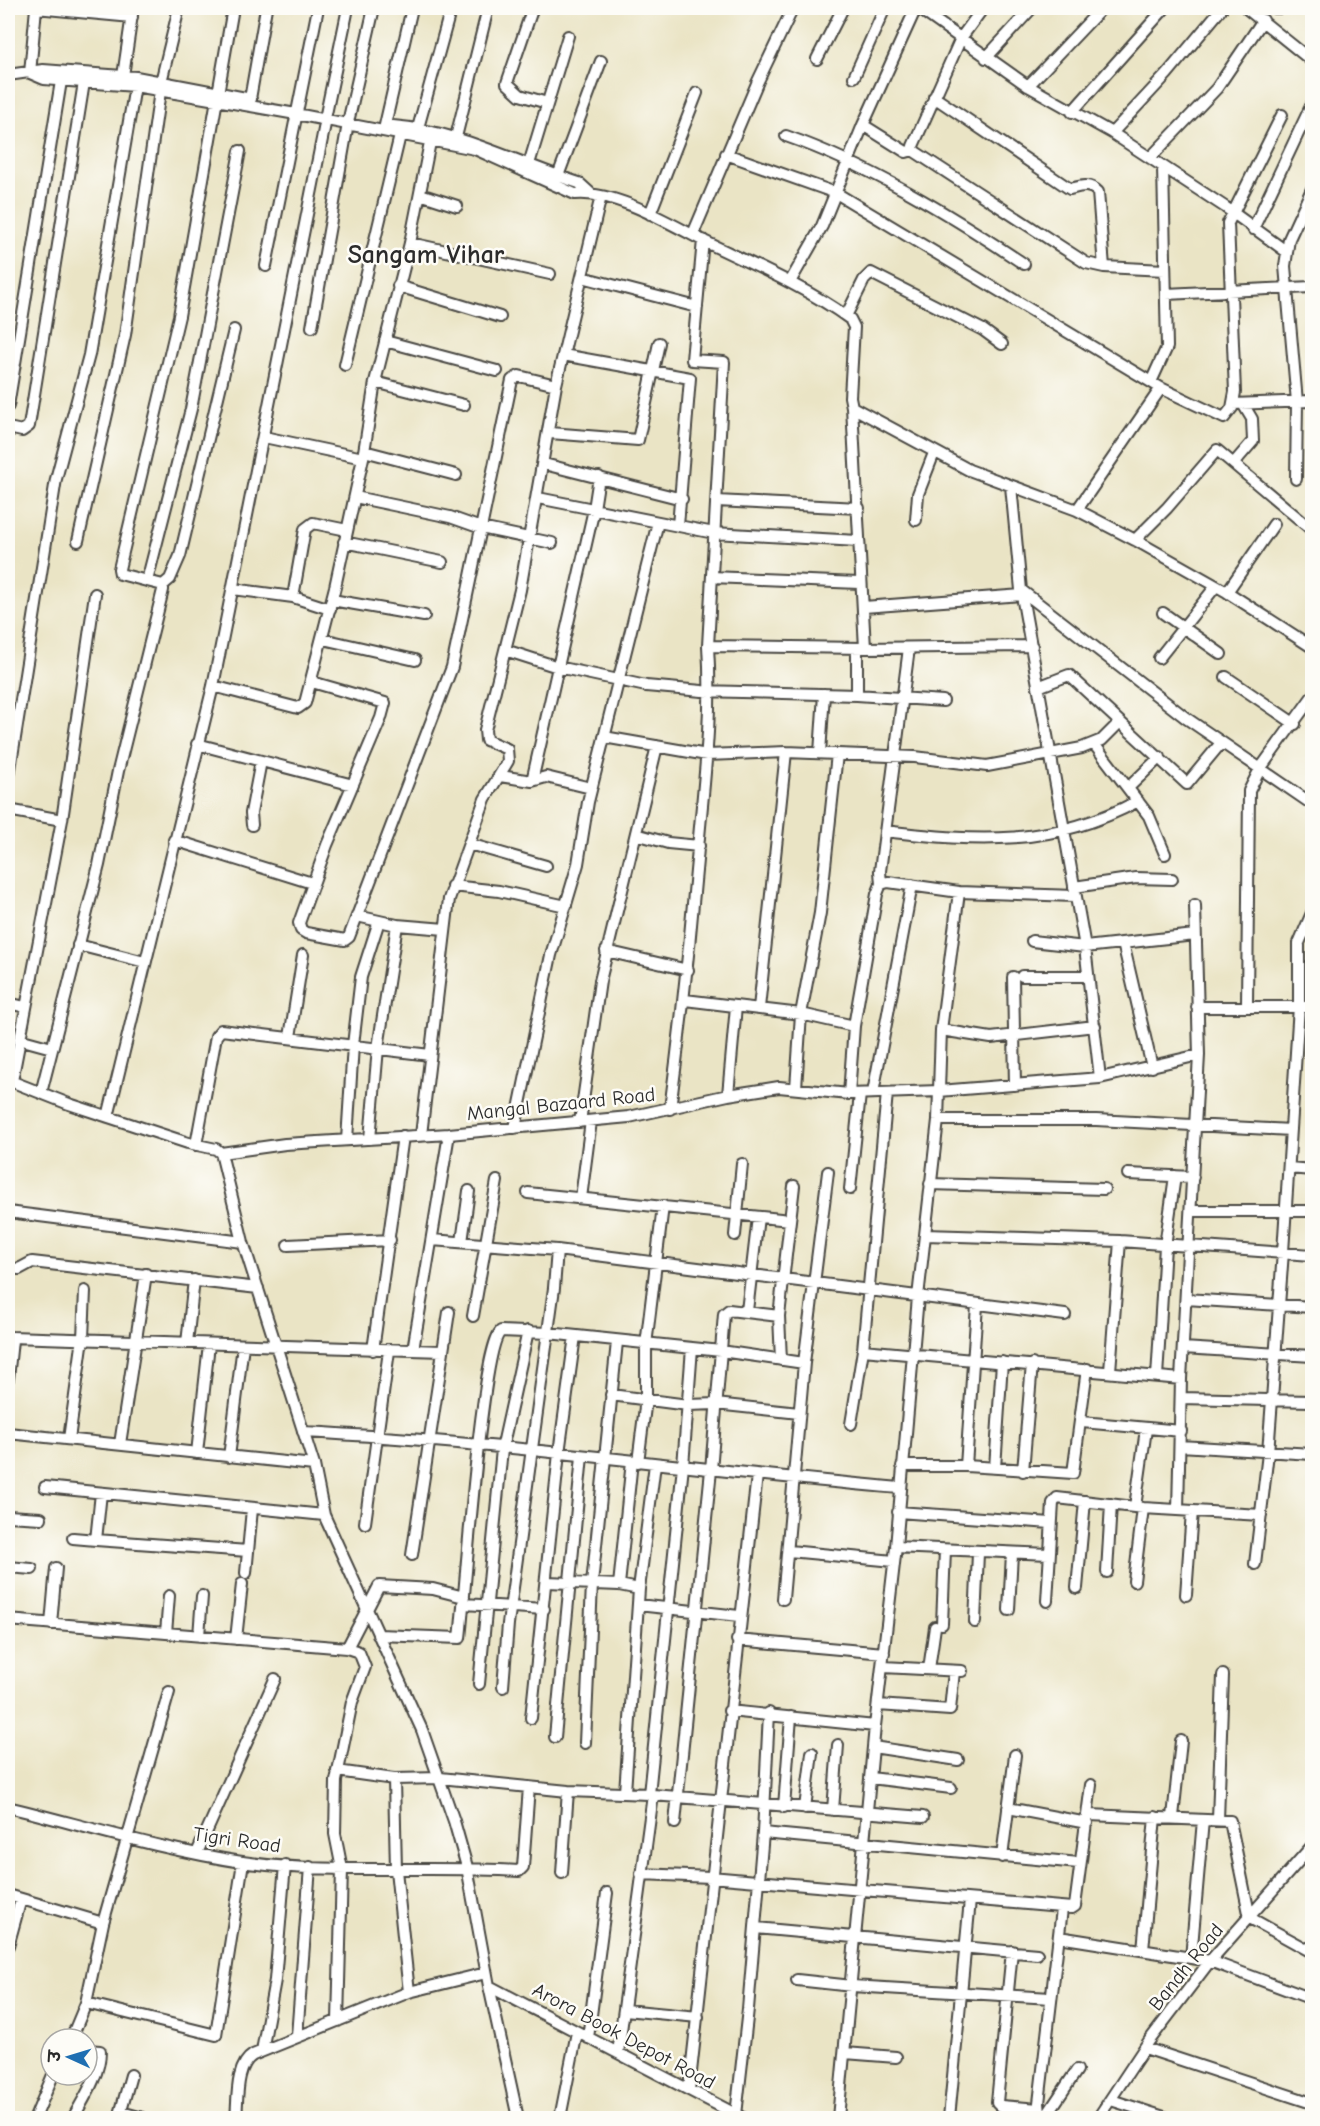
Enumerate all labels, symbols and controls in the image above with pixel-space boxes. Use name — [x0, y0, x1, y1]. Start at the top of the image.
district label: Sangam Vihar — [348, 240, 505, 270]
street label: Mangal Bazaard Road — [466, 1083, 656, 1125]
street label: Tigri Road — [192, 1822, 282, 1858]
street label: Bandh Road — [1144, 1919, 1228, 2015]
street label: Arora Book Depot Road — [529, 1978, 719, 2094]
north arrow — [39, 2027, 99, 2087]
text: उ — [46, 2049, 64, 2064]

